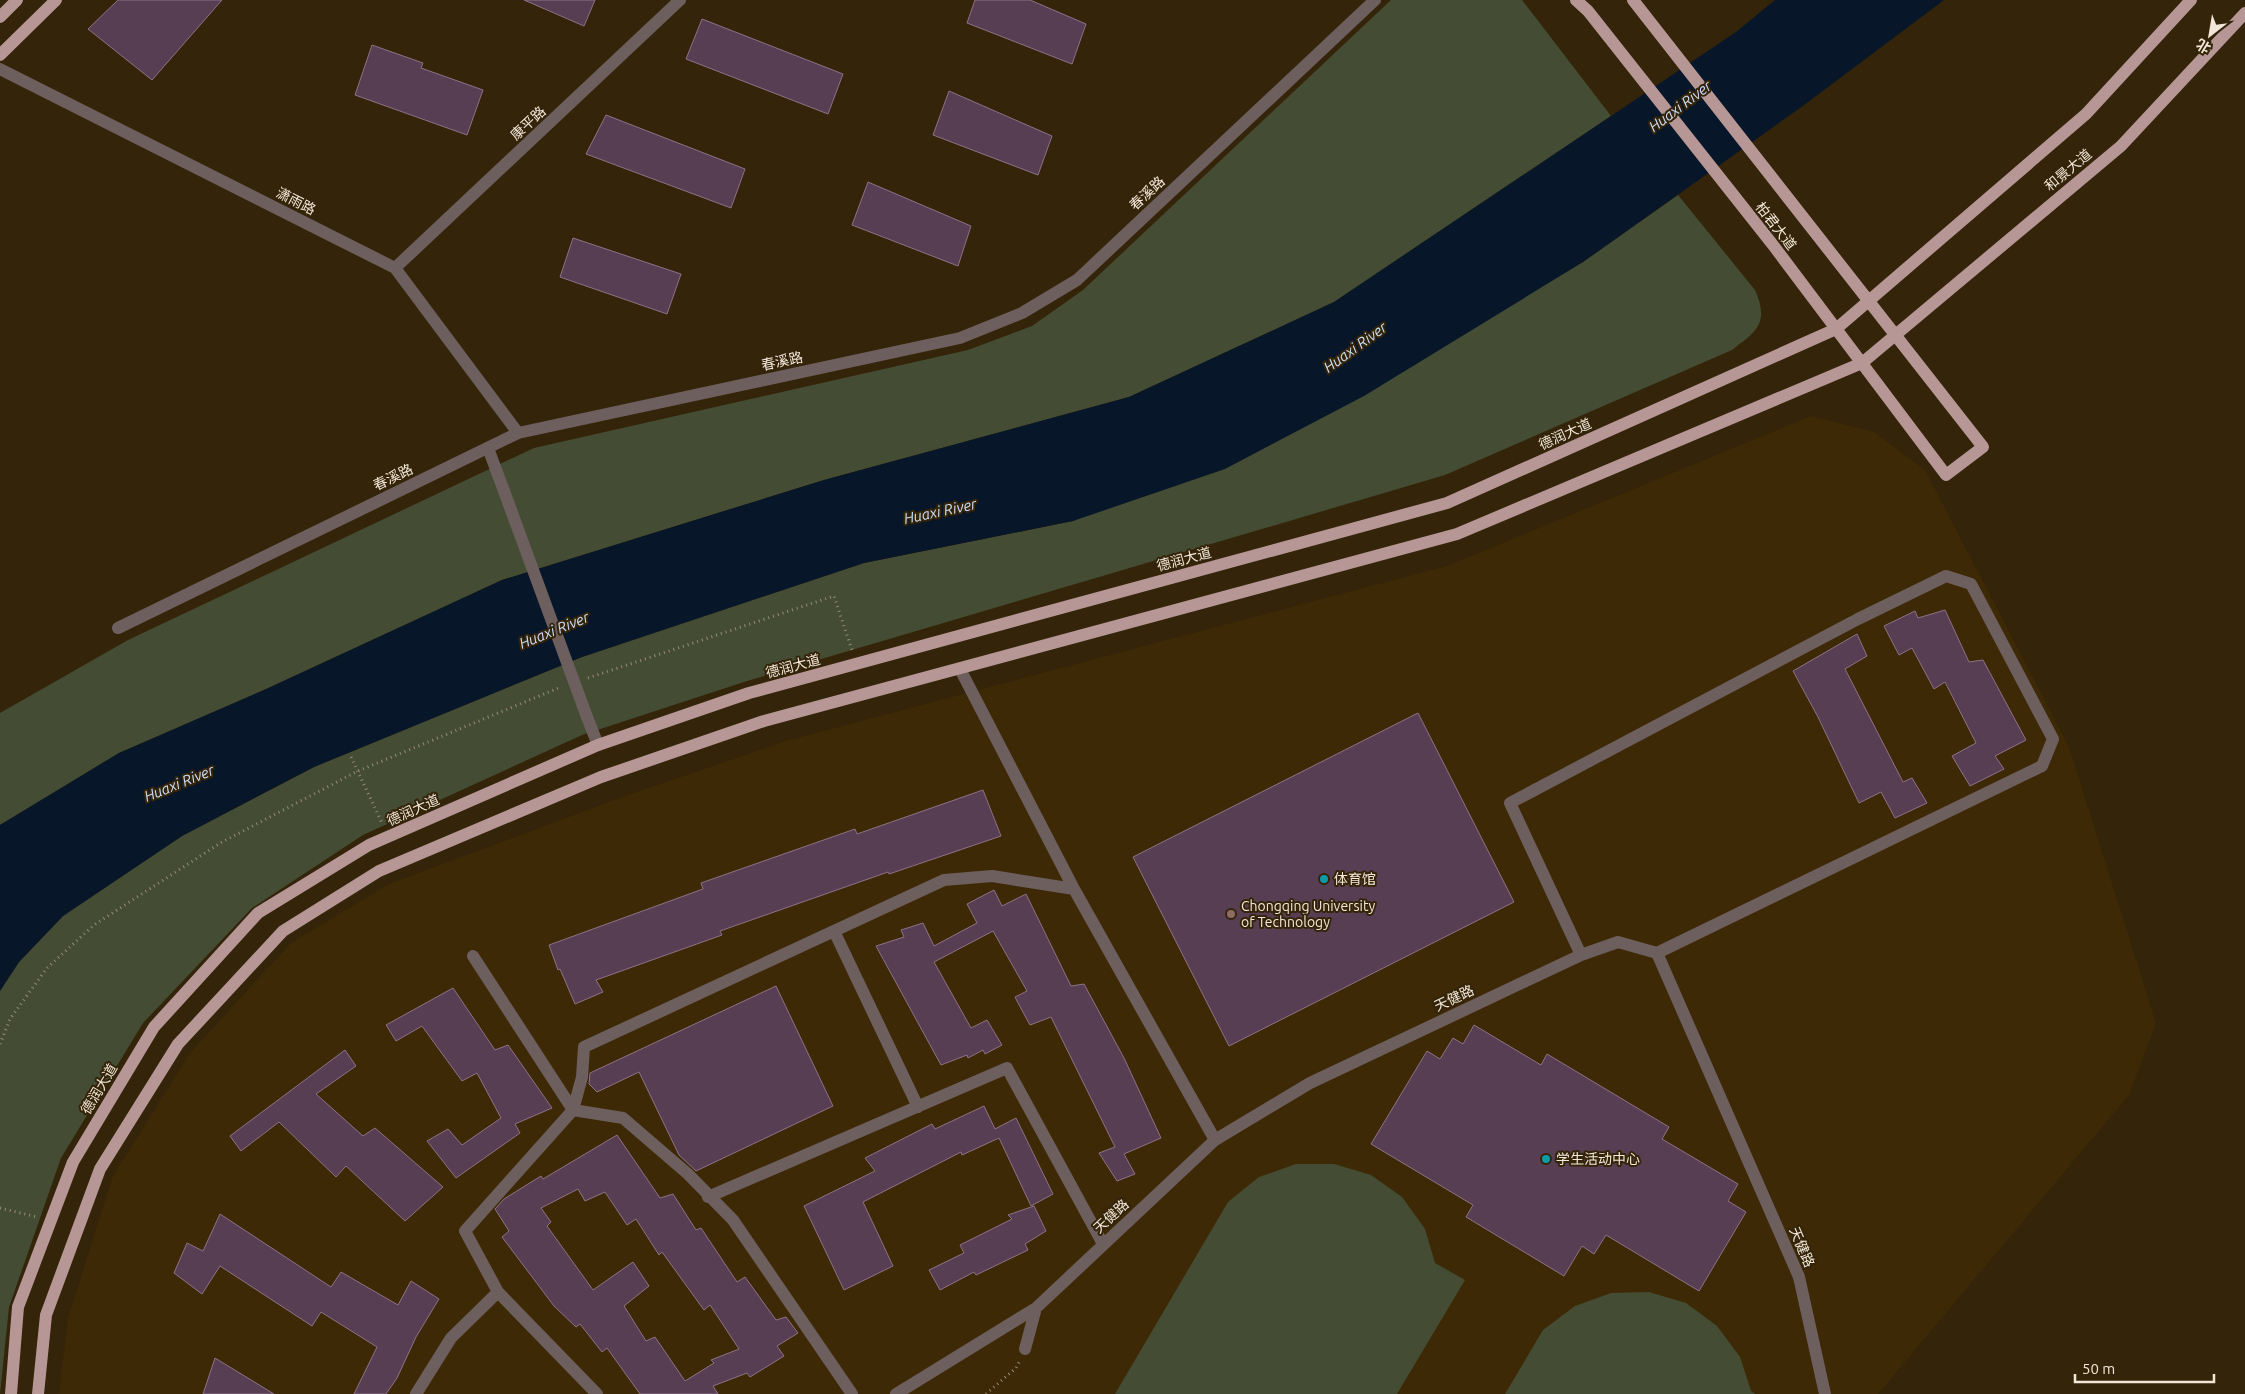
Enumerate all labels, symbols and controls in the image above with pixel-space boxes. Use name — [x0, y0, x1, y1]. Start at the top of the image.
north arrow — [2185, 10, 2235, 60]
text: 北 — [2193, 36, 2213, 57]
water label: Huaxi River — [1645, 76, 1716, 135]
street label: 康平路 — [507, 103, 549, 143]
street label: 和景大道 — [2041, 146, 2095, 194]
street label: 春溪路 — [1126, 173, 1168, 213]
street label: 潇雨路 — [274, 184, 318, 218]
street label: 柏君大道 — [1752, 199, 1800, 253]
water label: Huaxi River — [1320, 318, 1391, 376]
street label: 春溪路 — [760, 349, 804, 373]
street label: 德润大道 — [1536, 415, 1594, 453]
street label: 春溪路 — [371, 461, 415, 493]
water label: Huaxi River — [902, 495, 979, 527]
street label: 德润大道 — [1155, 544, 1213, 574]
water label: Huaxi River — [516, 608, 593, 652]
street label: 德润大道 — [764, 651, 822, 681]
water label: Huaxi River — [141, 761, 218, 805]
street label: 德润大道 — [384, 791, 442, 829]
place label: 体育馆 — [1334, 871, 1376, 887]
marker: 体育馆 — [1318, 873, 1330, 885]
place label: Chongqing University of Technology — [1241, 898, 1375, 930]
marker: Chongqing University of Technology — [1225, 908, 1237, 920]
street label: 天健路 — [1432, 982, 1476, 1014]
street label: 德润大道 — [78, 1061, 120, 1117]
place label: 学生活动中心 — [1556, 1151, 1640, 1167]
marker: 学生活动中心 — [1540, 1153, 1552, 1165]
street label: 天健路 — [1090, 1196, 1132, 1236]
street label: 天健路 — [1786, 1225, 1818, 1269]
scale bar — [2075, 1352, 2214, 1384]
text: 50 m — [2082, 1360, 2115, 1377]

